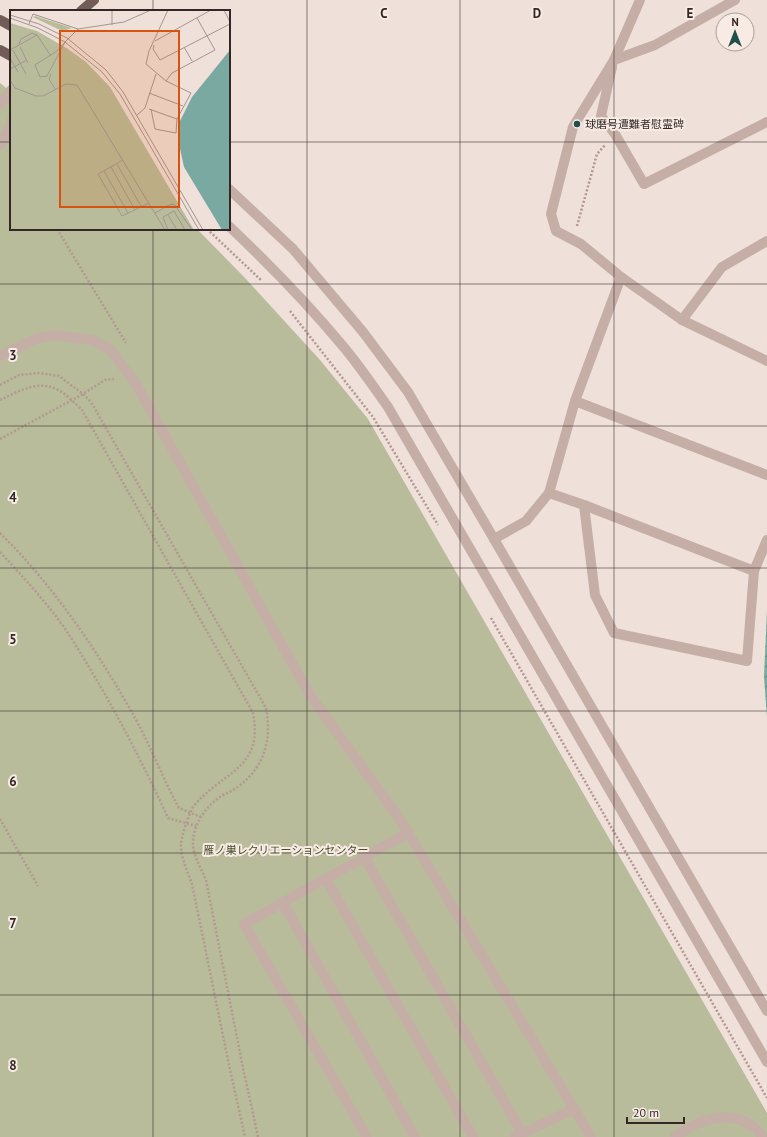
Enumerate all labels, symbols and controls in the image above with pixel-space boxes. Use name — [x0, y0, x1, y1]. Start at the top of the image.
text: C — [380, 5, 388, 22]
text: D — [533, 5, 541, 22]
text: E — [687, 5, 694, 22]
inset map — [10, 10, 230, 230]
north arrow — [715, 12, 755, 52]
text: N — [731, 15, 739, 29]
place label: 球磨号遭難者慰霊碑 — [585, 117, 684, 131]
marker: 球磨号遭難者慰霊碑 — [572, 119, 582, 129]
text: 3 — [9, 347, 17, 364]
text: 4 — [9, 489, 17, 506]
text: 5 — [9, 631, 17, 648]
text: 6 — [9, 773, 17, 790]
park label: 雁ノ巣レクリエーションセンター — [204, 843, 368, 857]
text: 7 — [9, 915, 17, 932]
text: 8 — [9, 1057, 17, 1074]
scale bar — [627, 1099, 684, 1125]
text: 20 m — [633, 1105, 659, 1120]

